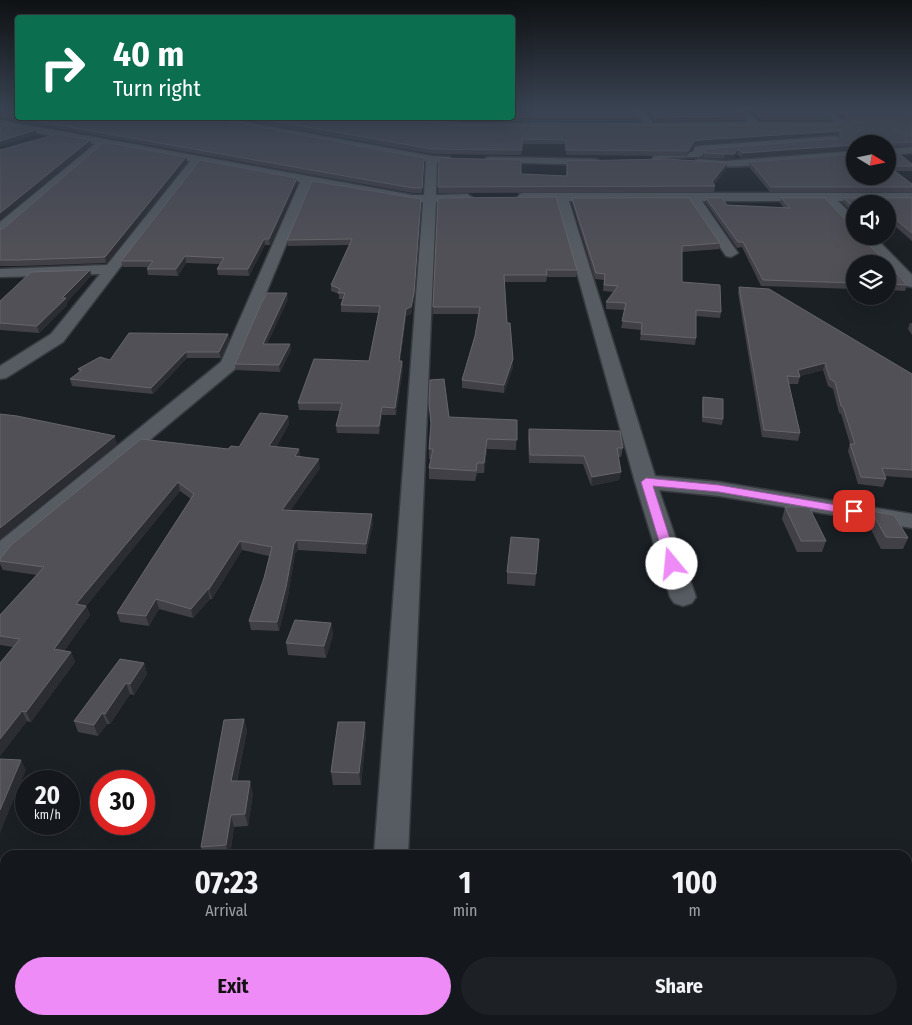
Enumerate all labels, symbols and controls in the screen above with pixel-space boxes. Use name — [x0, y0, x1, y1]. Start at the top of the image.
text: 40 m — [113, 33, 184, 75]
icon: right — [30, 35, 95, 100]
text: Turn right — [113, 75, 201, 102]
north arrow — [846, 135, 896, 185]
map controls — [846, 135, 896, 305]
button: sound — [846, 195, 896, 245]
button: layers — [846, 255, 896, 305]
pin — [833, 490, 875, 532]
icon: arrive — [840, 497, 868, 525]
position arrow — [645, 537, 697, 589]
speed limit sign: 30 — [90, 770, 155, 835]
text: 20 — [35, 781, 60, 811]
text: km/h — [34, 808, 61, 822]
text: 07:23 — [195, 865, 258, 901]
text: 1 — [459, 865, 471, 901]
text: 100 — [672, 865, 717, 901]
text: Arrival — [205, 901, 248, 920]
text: min — [453, 901, 477, 920]
text: m — [689, 901, 701, 920]
button: Exit — [15, 957, 451, 1015]
button: Share — [461, 957, 897, 1015]

